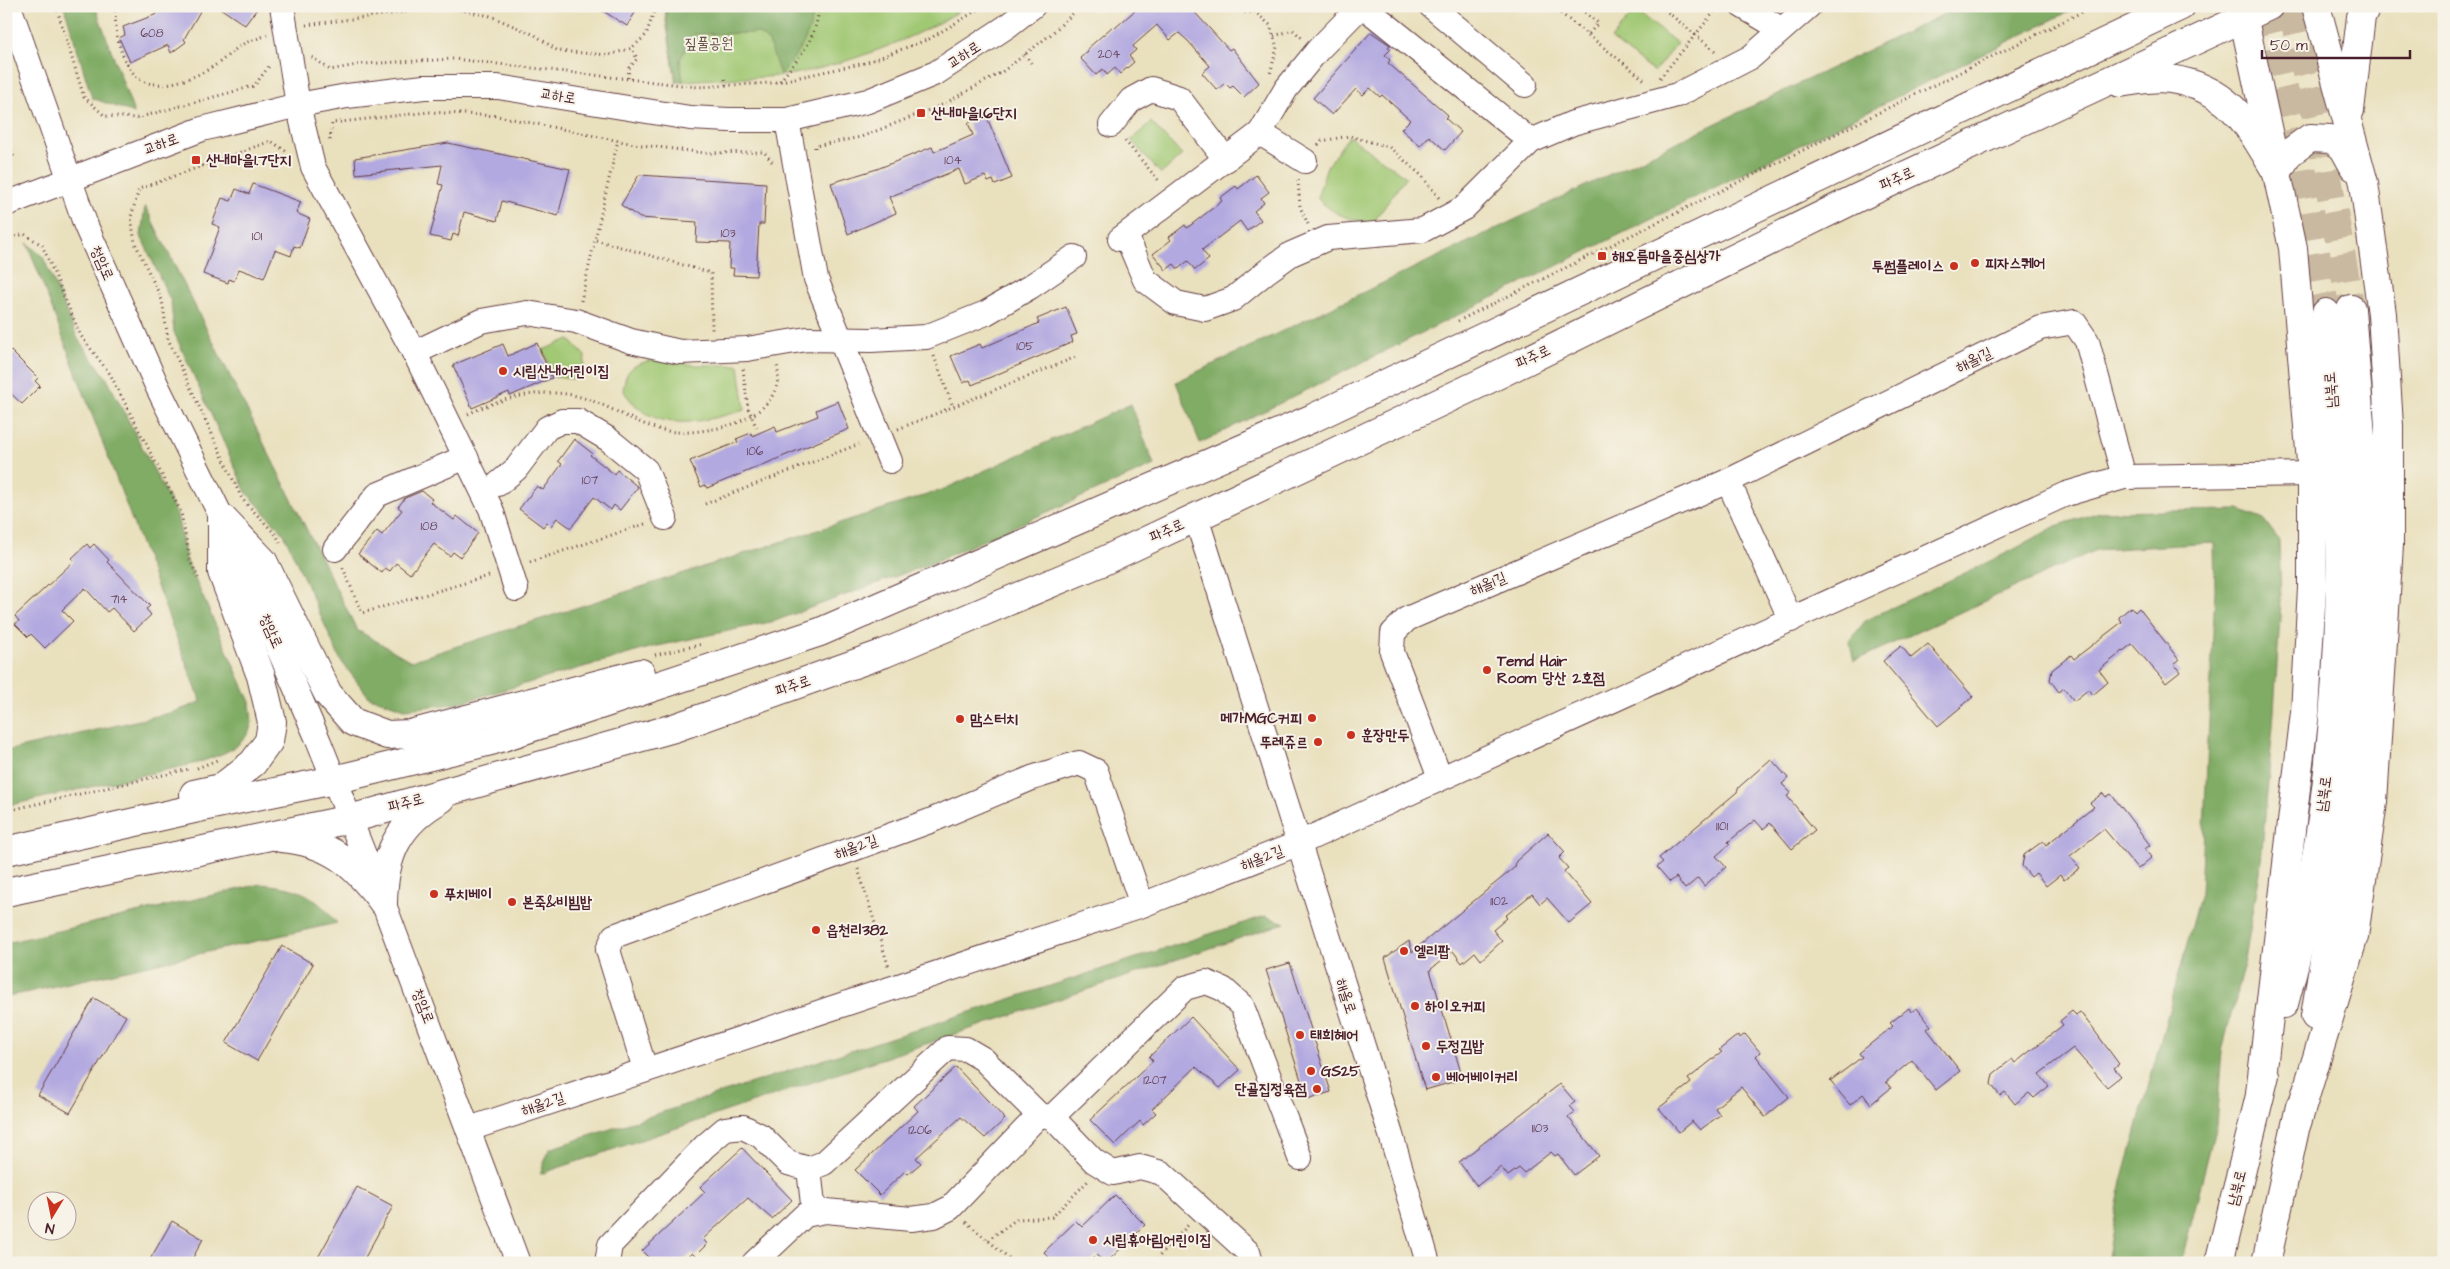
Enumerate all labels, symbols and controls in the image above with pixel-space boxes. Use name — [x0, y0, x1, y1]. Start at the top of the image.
house number: 608 — [141, 25, 164, 42]
scale bar — [2262, 28, 2410, 60]
park label: 짚풀공원 — [685, 33, 733, 54]
text: 50 m — [2270, 35, 2308, 56]
street label: 교하로 — [943, 36, 985, 74]
house number: 204 — [1098, 46, 1120, 63]
street label: 교하로 — [538, 83, 578, 109]
place label: 산내마을1.6단지 — [931, 103, 1017, 124]
marker: 산내마을1.6단지 — [915, 107, 927, 119]
street label: 교하로 — [140, 128, 182, 160]
place label: 산내마을1.7단지 — [206, 150, 292, 171]
house number: 104 — [944, 152, 962, 169]
marker: 산내마을1.7단지 — [190, 154, 202, 166]
street label: 파주로 — [1876, 162, 1918, 196]
house number: 103 — [720, 225, 736, 242]
house number: 101 — [252, 228, 263, 245]
street label: 청암로 — [85, 242, 119, 284]
place label: 해오름마을중심상가 — [1612, 246, 1722, 267]
marker: 해오름마을중심상가 — [1596, 250, 1608, 262]
place label: 피자스퀘어 — [1985, 253, 2045, 274]
place label: 투썸플레이스 — [1872, 256, 1944, 277]
marker: 피자스퀘어 — [1969, 257, 1981, 269]
marker: 투썸플레이스 — [1948, 260, 1960, 272]
house number: 105 — [1016, 338, 1034, 355]
street label: 파주로 — [1512, 340, 1554, 374]
street label: 해올1길 — [1952, 342, 1996, 378]
place label: 시립산내어린이집 — [513, 361, 610, 382]
marker: 시립산내어린이집 — [497, 365, 509, 377]
street label: 남북로 — [2319, 371, 2343, 409]
house number: 106 — [747, 443, 764, 460]
house number: 107 — [582, 472, 599, 489]
street label: 파주로 — [1146, 514, 1188, 548]
house number: 108 — [421, 518, 438, 535]
street label: 해올1길 — [1466, 567, 1510, 601]
house number: 714 — [110, 591, 128, 608]
street label: 청암로 — [254, 610, 288, 652]
place label: Temd Hair Room 당산 2호점 — [1496, 651, 1605, 689]
marker: Temd Hair Room 당산 2호점 — [1481, 664, 1493, 676]
street label: 파주로 — [772, 670, 814, 702]
place label: 메가MGC커피 — [1220, 708, 1302, 729]
place label: 맘스터치 — [970, 709, 1018, 730]
marker: 메가MGC커피 — [1306, 712, 1318, 724]
marker: 맘스터치 — [954, 713, 966, 725]
place label: 훈장만두 — [1361, 725, 1409, 746]
marker: 훈장만두 — [1345, 729, 1357, 741]
place label: 뚜레쥬르 — [1260, 732, 1308, 753]
marker: 뚜레쥬르 — [1312, 736, 1324, 748]
street label: 남북로 — [2311, 775, 2337, 813]
street label: 파주로 — [386, 788, 426, 818]
house number: 1101 — [1716, 818, 1729, 835]
street label: 해올2길 — [831, 829, 881, 865]
street label: 해올2길 — [1237, 840, 1287, 876]
place label: 푸치베이 — [444, 884, 492, 905]
marker: 푸치베이 — [428, 888, 440, 900]
place label: 본죽&비빔밥 — [522, 892, 592, 913]
house number: 1102 — [1490, 893, 1508, 910]
marker: 본죽&비빔밥 — [506, 896, 518, 908]
place label: 읍천리382 — [826, 920, 889, 941]
marker: 읍천리382 — [810, 924, 822, 936]
place label: 엘리팝 — [1414, 941, 1450, 962]
marker: 엘리팝 — [1398, 945, 1410, 957]
street label: 해올로 — [1330, 976, 1362, 1016]
street label: 청암로 — [407, 985, 439, 1027]
place label: 하이오커피 — [1425, 996, 1485, 1017]
marker: 하이오커피 — [1409, 1000, 1421, 1012]
place label: 태희헤어 — [1310, 1025, 1358, 1046]
marker: 태희헤어 — [1294, 1029, 1306, 1041]
place label: 두정김밥 — [1436, 1036, 1484, 1057]
marker: 두정김밥 — [1420, 1040, 1432, 1052]
place label: GS25 — [1321, 1061, 1361, 1082]
marker: GS25 — [1305, 1065, 1317, 1077]
place label: 베어베이커리 — [1446, 1067, 1518, 1088]
marker: 베어베이커리 — [1430, 1071, 1442, 1083]
house number: 1207 — [1143, 1072, 1167, 1089]
place label: 단골집정육점 — [1235, 1079, 1307, 1100]
marker: 단골집정육점 — [1311, 1083, 1323, 1095]
street label: 해올2길 — [518, 1087, 568, 1121]
house number: 1103 — [1532, 1120, 1548, 1137]
house number: 1206 — [908, 1122, 932, 1139]
street label: 남북로 — [2222, 1168, 2252, 1208]
north arrow — [28, 1192, 78, 1242]
text: N — [44, 1217, 56, 1238]
place label: 시립휴아림어린이집 — [1103, 1230, 1212, 1251]
marker: 시립휴아림어린이집 — [1087, 1234, 1099, 1246]

